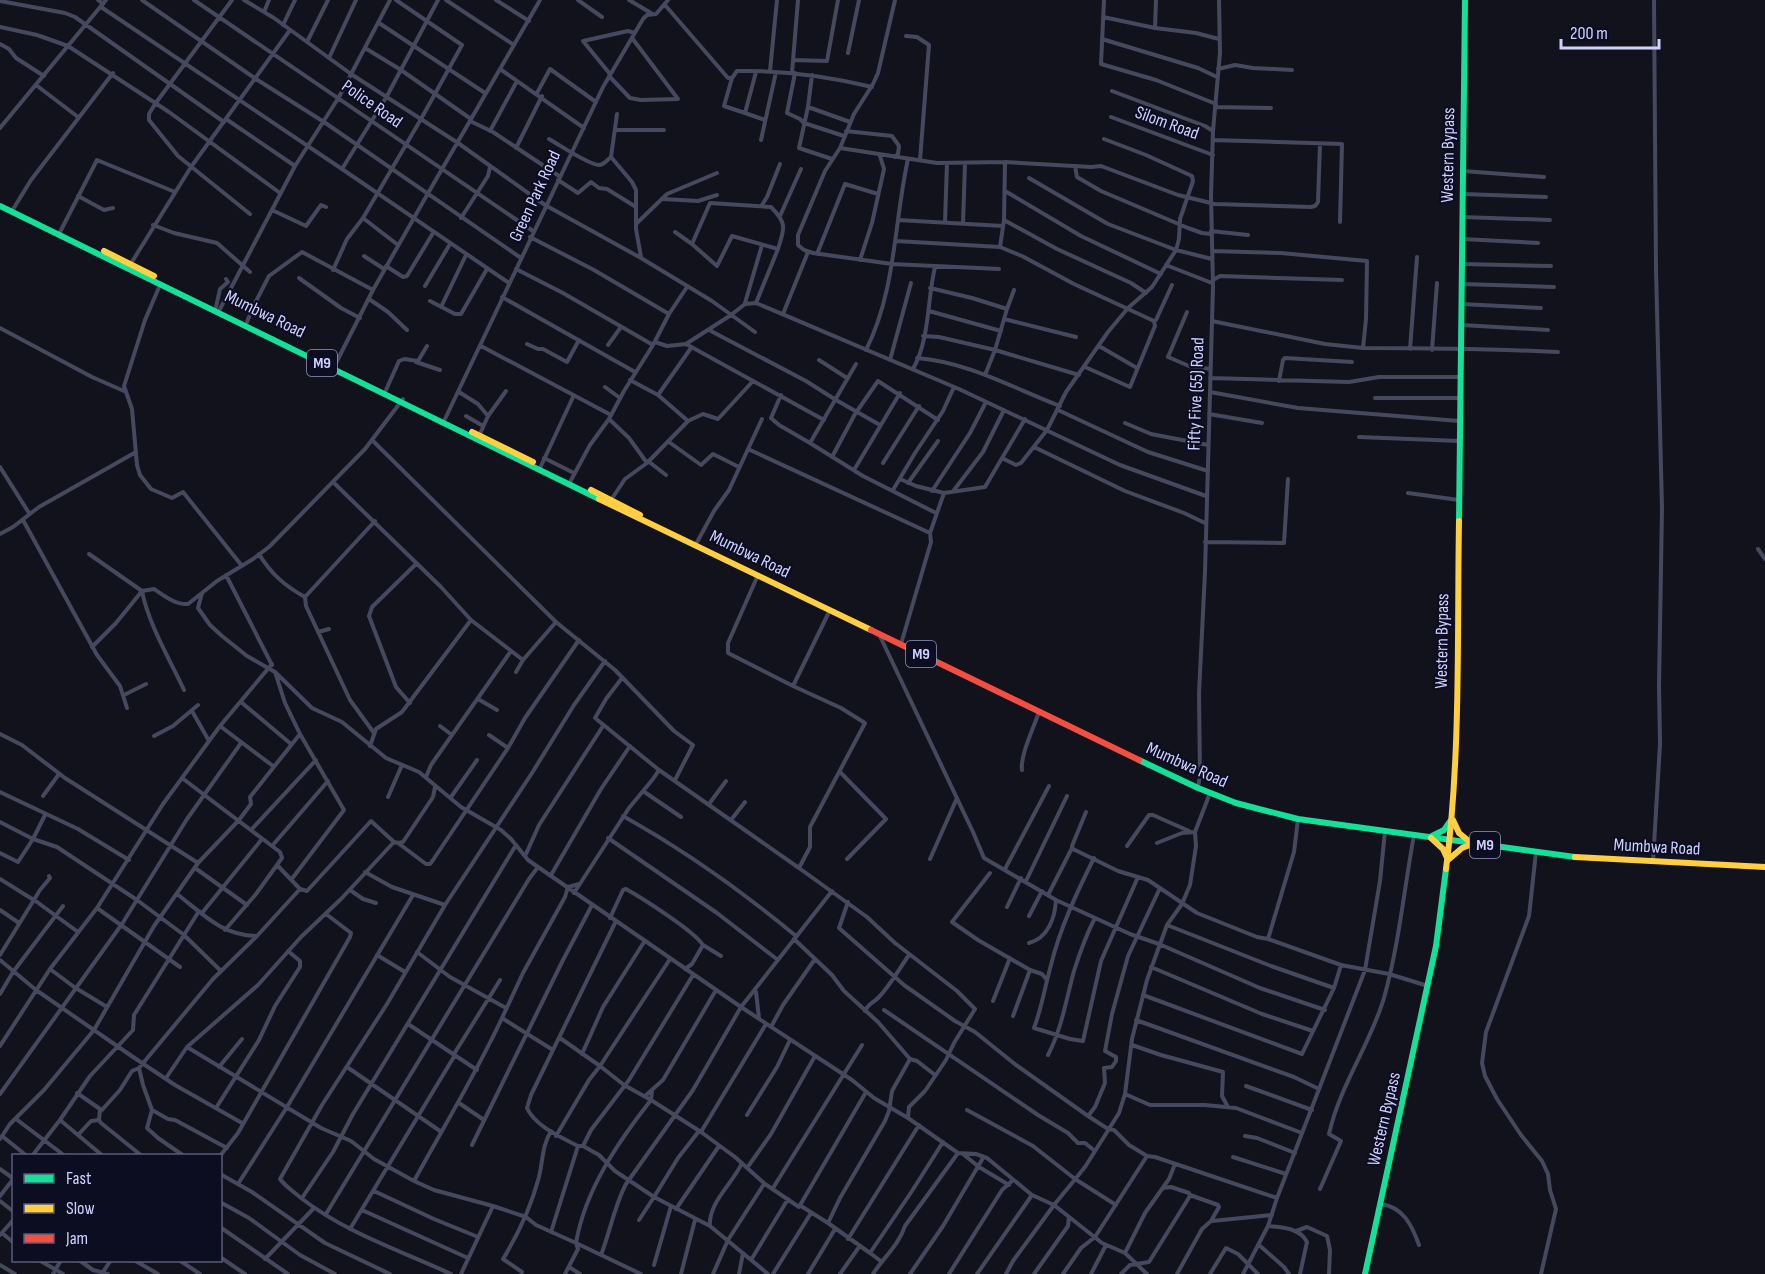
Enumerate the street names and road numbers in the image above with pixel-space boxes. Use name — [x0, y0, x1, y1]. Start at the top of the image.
street label: Police Road — [338, 76, 406, 132]
street label: Silom Road — [1132, 102, 1202, 144]
street label: Western Bypass — [1437, 107, 1459, 203]
street label: Green Park Road — [505, 147, 565, 245]
street label: Mumbwa Road — [221, 286, 309, 342]
street label: Fifty Five (55) Road — [1184, 337, 1208, 451]
road number: M9 — [307, 350, 337, 376]
street label: Mumbwa Road — [706, 526, 794, 582]
street label: Western Bypass — [1431, 593, 1453, 689]
road number: M9 — [906, 641, 936, 667]
street label: Mumbwa Road — [1143, 738, 1231, 792]
road number: M9 — [1470, 832, 1500, 858]
street label: Mumbwa Road — [1613, 834, 1701, 860]
street label: Western Bypass — [1363, 1070, 1405, 1168]

